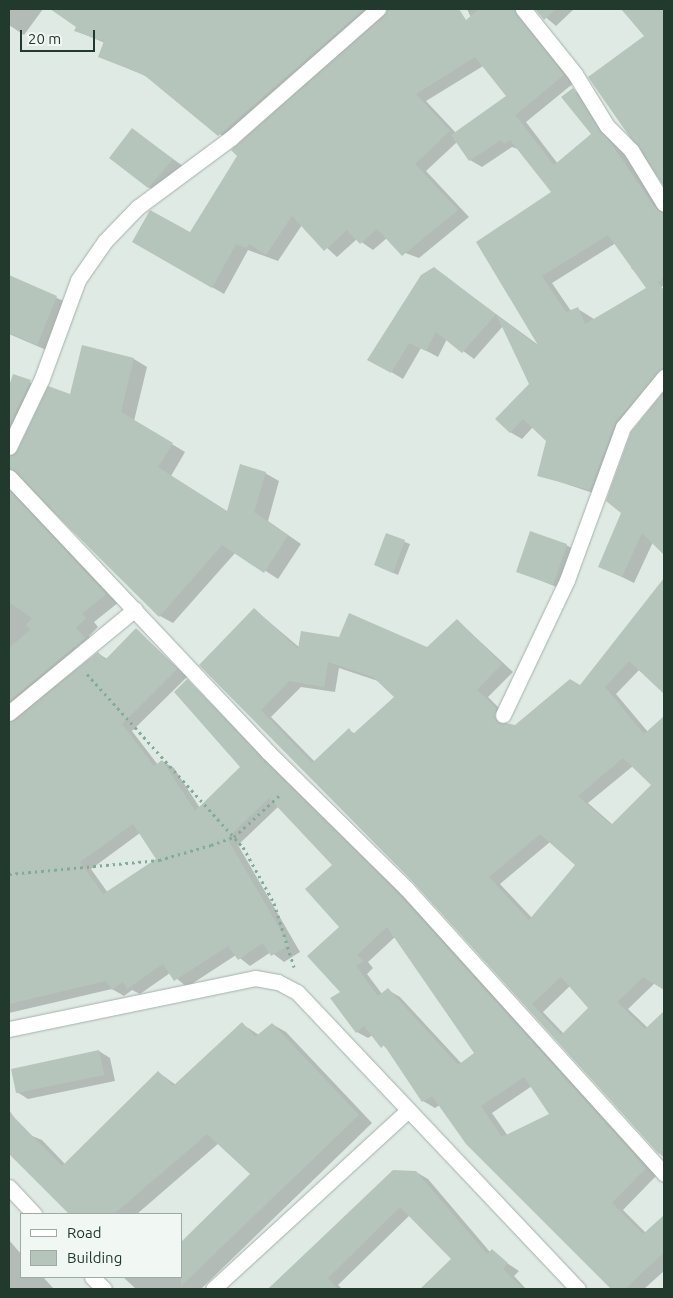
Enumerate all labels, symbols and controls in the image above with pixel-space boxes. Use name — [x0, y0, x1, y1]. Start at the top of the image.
scale bar — [22, 20, 98, 52]
text: 20 m — [28, 30, 61, 47]
legend — [20, 1213, 182, 1278]
text: Road — [67, 1224, 102, 1241]
text: Building — [67, 1249, 122, 1266]

